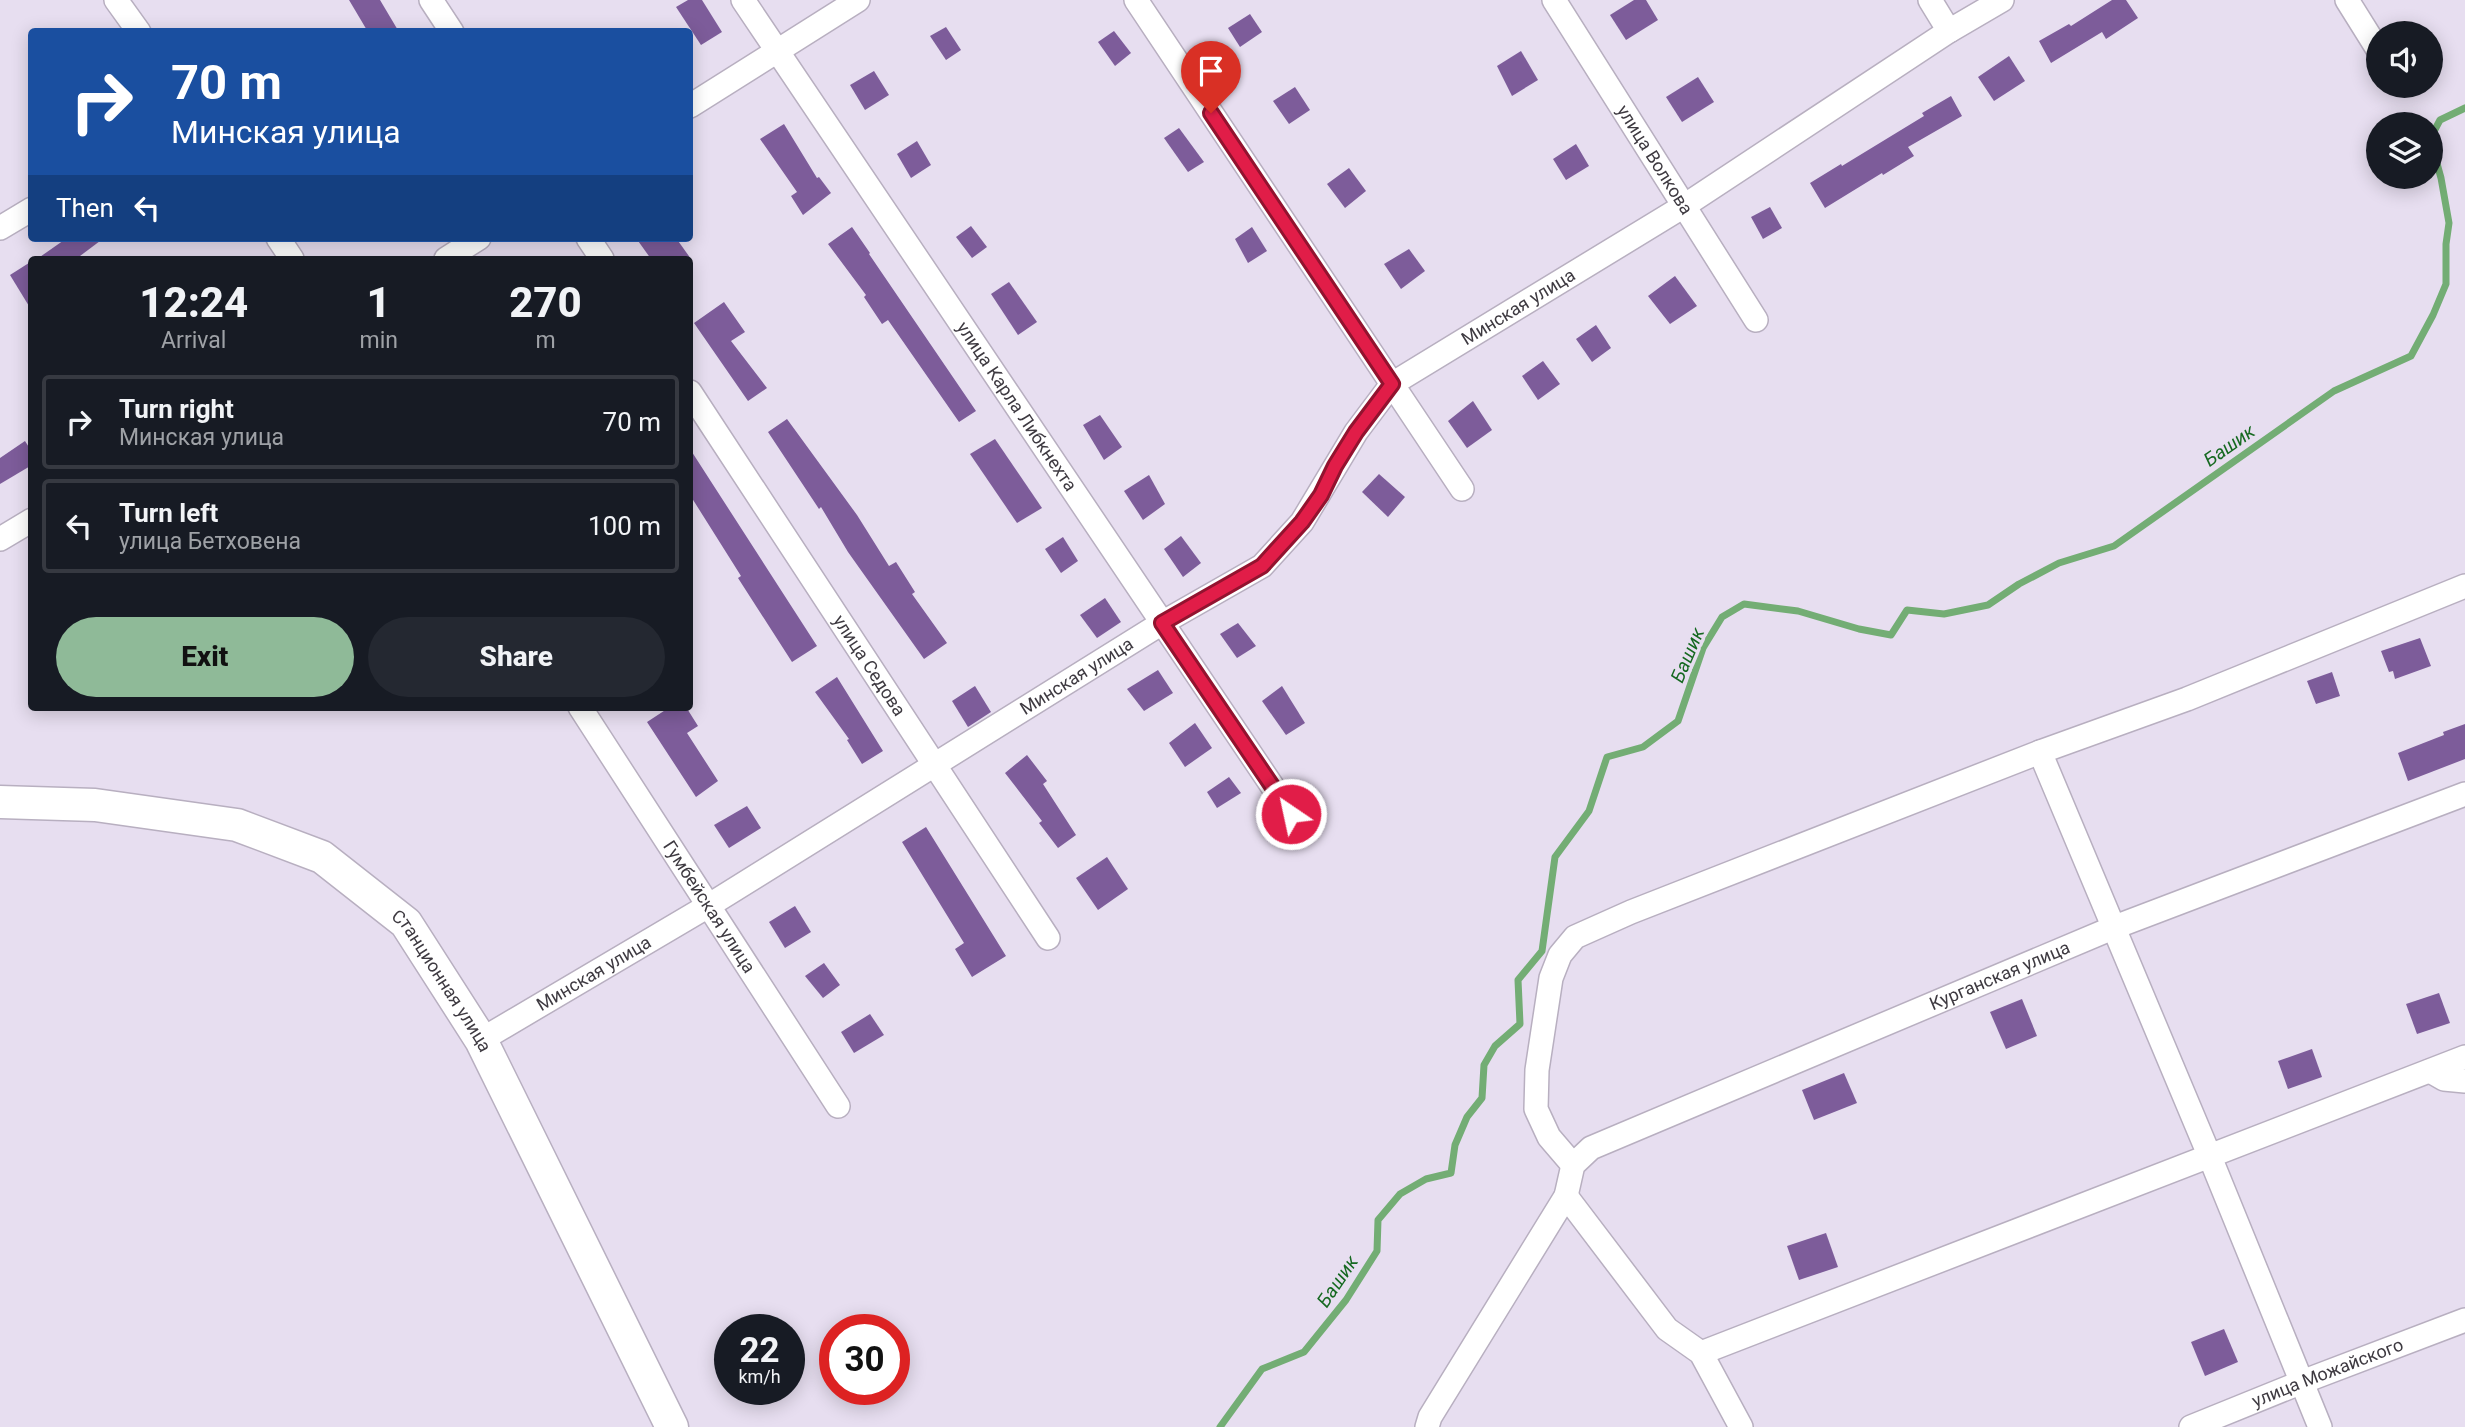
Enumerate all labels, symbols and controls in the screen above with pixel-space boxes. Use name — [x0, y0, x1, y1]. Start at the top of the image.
map controls — [2366, 21, 2443, 189]
button: sound — [2366, 21, 2443, 98]
pin — [1181, 41, 1241, 113]
icon: arrive — [1192, 52, 1230, 90]
text: 70 m — [171, 54, 282, 111]
icon: right — [56, 56, 147, 147]
street label: улица Волкова — [1613, 101, 1698, 218]
button: layers — [2366, 112, 2443, 189]
text: Минская улица — [171, 113, 401, 151]
icon: left — [128, 189, 166, 227]
text: Then — [56, 193, 114, 223]
street label: Минская улица — [1457, 264, 1579, 349]
text: 12:24 — [139, 278, 248, 327]
text: 1 — [367, 278, 391, 327]
text: 270 — [509, 278, 582, 327]
street label: улица Карла Либкнехта — [953, 317, 1082, 495]
text: Arrival — [161, 327, 226, 354]
text: min — [359, 327, 398, 354]
text: m — [535, 327, 556, 354]
text: Turn right — [119, 394, 234, 424]
icon: right — [60, 403, 98, 441]
text: 70 m — [603, 407, 661, 437]
water label: Башик — [2199, 419, 2260, 471]
text: Минская улица — [119, 424, 284, 451]
text: Turn left — [119, 498, 218, 528]
icon: left — [60, 507, 98, 545]
text: 100 m — [588, 511, 661, 541]
text: улица Бетховена — [119, 528, 301, 555]
street label: улица Седова — [829, 611, 910, 720]
button: Exit — [56, 617, 354, 697]
button: Share — [368, 617, 665, 697]
water label: Башик — [1666, 623, 1710, 686]
street label: Минская улица — [1016, 633, 1137, 719]
position arrow — [1254, 777, 1328, 851]
street label: Гумбейская улица — [659, 837, 760, 977]
street label: Станционная улица — [388, 905, 496, 1055]
street label: Минская улица — [533, 931, 655, 1015]
street label: Курганская улица — [1926, 936, 2073, 1014]
water label: Башик — [1312, 1250, 1364, 1311]
speed limit sign: 30 — [819, 1314, 910, 1405]
text: 22 — [739, 1330, 780, 1371]
street label: улица Можайского — [2249, 1333, 2406, 1411]
text: km/h — [738, 1366, 781, 1387]

